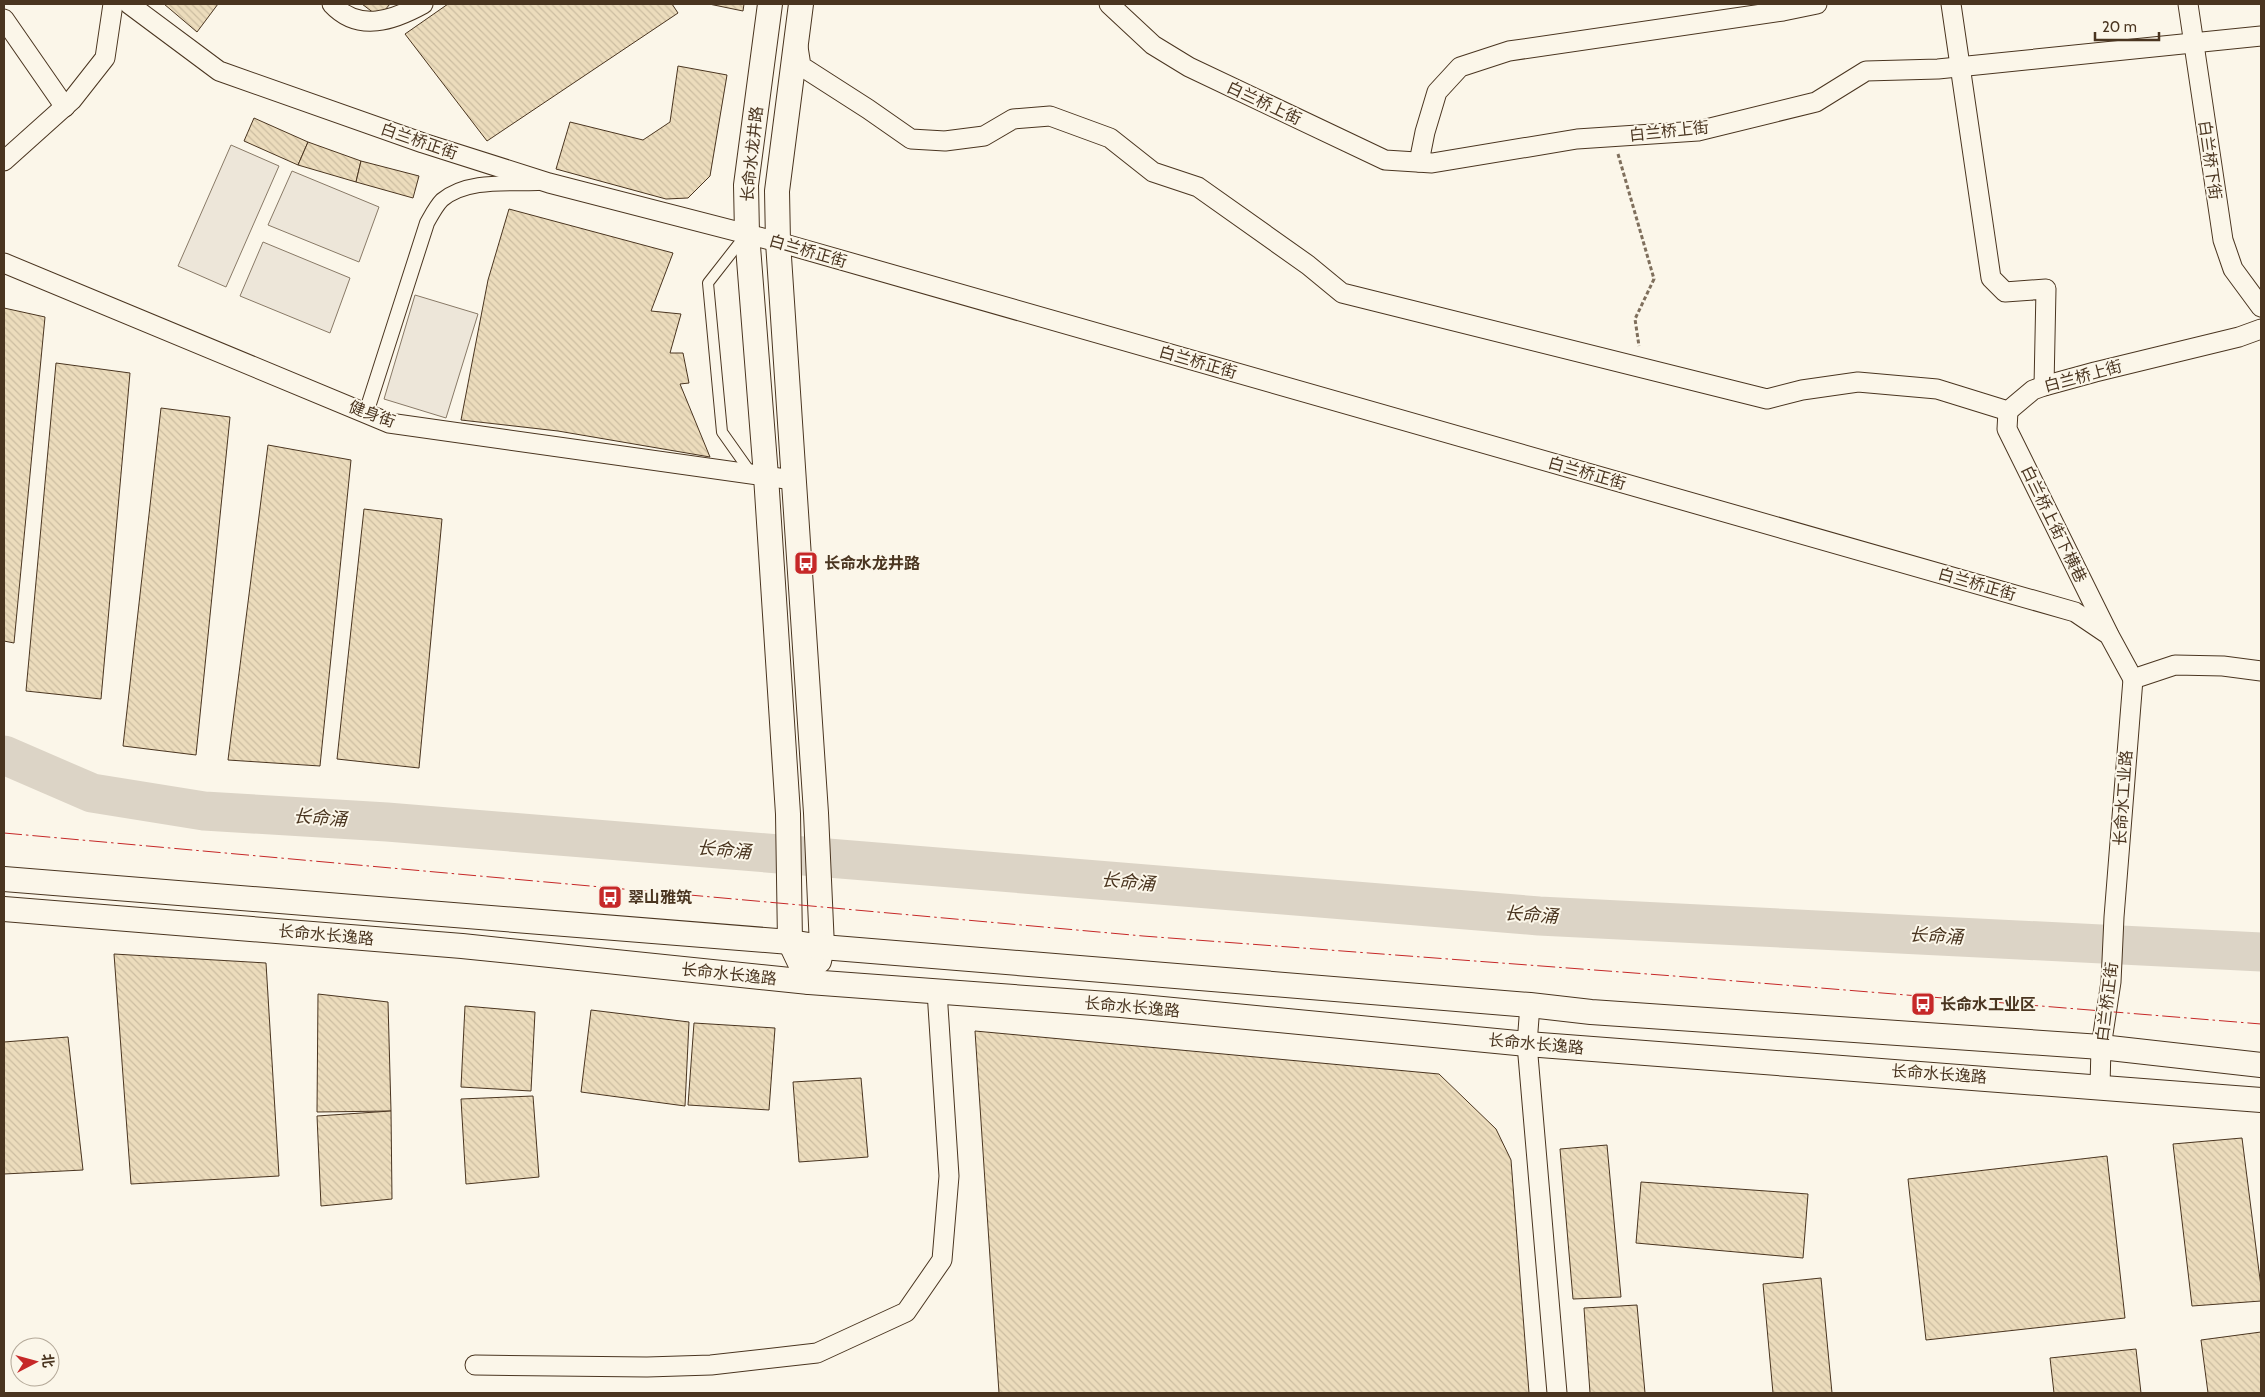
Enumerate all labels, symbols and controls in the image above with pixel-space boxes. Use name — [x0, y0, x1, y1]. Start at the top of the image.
scale bar — [2095, 10, 2159, 42]
text: 20 m — [2102, 18, 2137, 36]
street label: 白兰桥上街 — [1224, 77, 1304, 129]
street label: 长命水龙井路 — [738, 105, 766, 203]
street label: 白兰桥上街 — [1628, 117, 1710, 145]
street label: 白兰桥正街 — [378, 119, 460, 163]
street label: 白兰桥下街 — [2195, 119, 2225, 201]
street label: 白兰桥正街 — [767, 231, 849, 271]
street label: 白兰桥正街 — [1157, 342, 1239, 382]
street label: 白兰桥上街 — [2042, 356, 2124, 396]
street label: 健身街 — [346, 397, 398, 431]
street label: 白兰桥正街 — [1546, 453, 1628, 493]
street label: 白兰桥上街下横巷 — [2017, 462, 2091, 586]
bus stop icon: 长命水龙井路 — [793, 550, 819, 576]
place label: 长命水龙井路 — [824, 554, 920, 573]
street label: 白兰桥正街 — [1936, 564, 2018, 604]
street label: 长命水工业路 — [2110, 749, 2136, 847]
water label: 长命涌 — [292, 805, 350, 831]
water label: 长命涌 — [696, 837, 754, 863]
water label: 长命涌 — [1100, 869, 1158, 895]
bus stop icon: 翠山雅筑 — [597, 884, 623, 910]
place label: 翠山雅筑 — [628, 888, 692, 907]
water label: 长命涌 — [1503, 902, 1561, 928]
street label: 长命水长逸路 — [277, 921, 375, 949]
water label: 长命涌 — [1908, 924, 1966, 949]
street label: 长命水长逸路 — [680, 960, 778, 988]
street label: 白兰桥正街 — [2093, 961, 2121, 1043]
bus stop icon: 长命水工业区 — [1910, 991, 1936, 1017]
street label: 长命水长逸路 — [1083, 993, 1181, 1021]
place label: 长命水工业区 — [1940, 995, 2036, 1014]
street label: 长命水长逸路 — [1487, 1030, 1585, 1058]
street label: 长命水长逸路 — [1890, 1061, 1988, 1087]
north arrow — [10, 1337, 60, 1387]
text: 北 — [38, 1353, 58, 1369]

